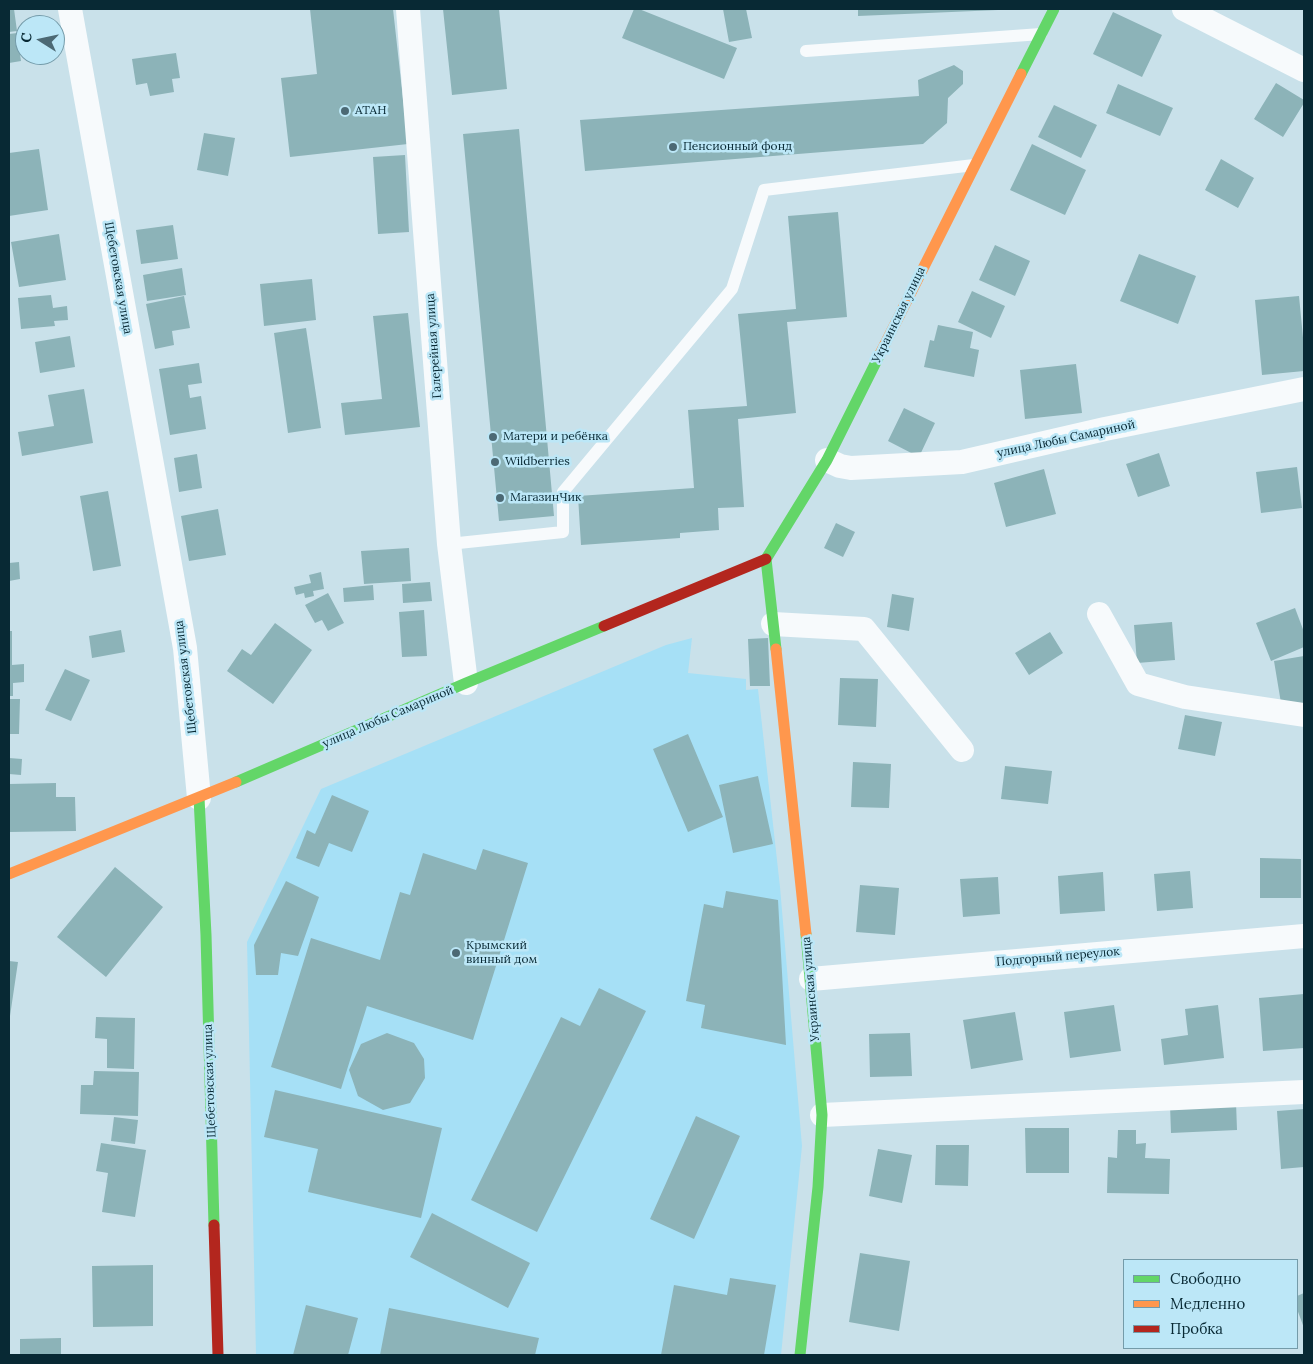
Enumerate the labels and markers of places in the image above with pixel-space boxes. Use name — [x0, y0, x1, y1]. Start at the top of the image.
place label: АТАН — [355, 104, 386, 118]
marker: АТАН — [339, 105, 351, 117]
place label: Пенсионный фонд — [683, 140, 792, 154]
marker: Пенсионный фонд — [667, 141, 679, 153]
place label: Матери и ребёнка — [503, 430, 608, 444]
marker: Матери и ребёнка — [487, 431, 499, 443]
place label: Wildberries — [505, 455, 570, 469]
marker: Wildberries — [489, 456, 501, 468]
place label: МагазинЧик — [510, 491, 581, 505]
marker: МагазинЧик — [494, 492, 506, 504]
place label: Крымский винный дом — [466, 939, 537, 967]
marker: Крымский винный дом — [450, 947, 462, 959]

